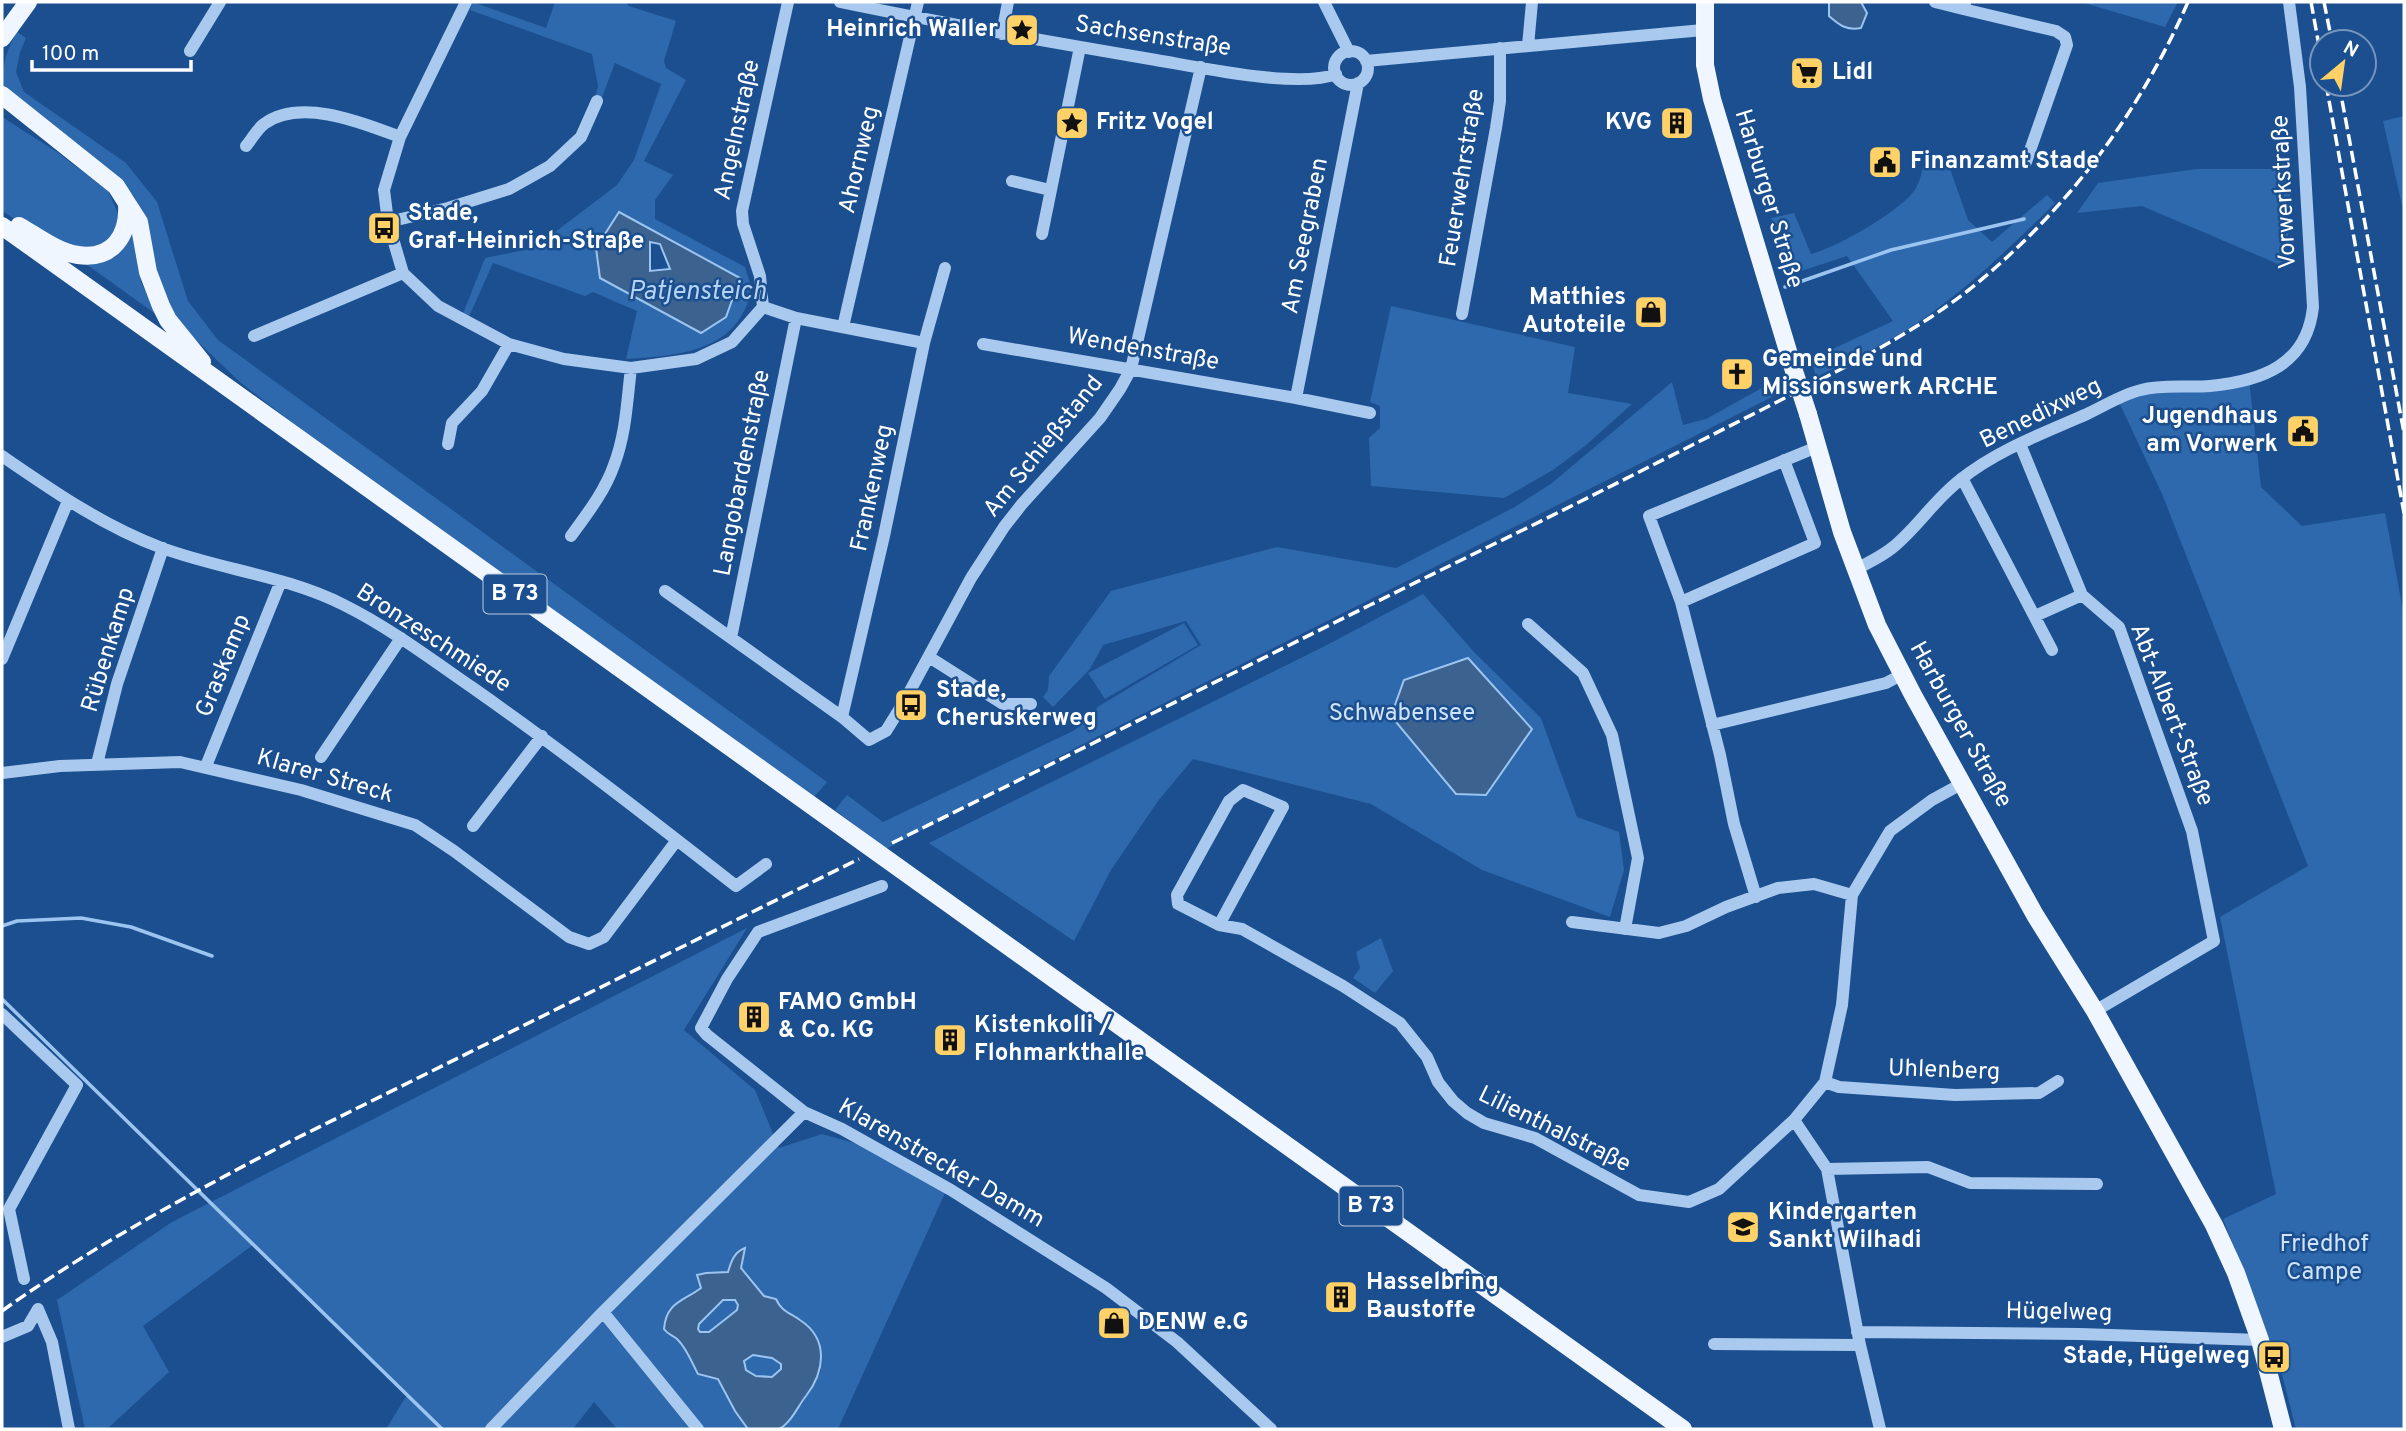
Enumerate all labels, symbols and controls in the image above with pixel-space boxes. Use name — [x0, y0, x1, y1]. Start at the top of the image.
street label: Sachsenstraße — [1073, 10, 1233, 64]
place icon: Heinrich Waller — [1003, 11, 1041, 49]
place label: Heinrich Waller — [826, 15, 998, 45]
scale bar — [32, 28, 191, 72]
north arrow — [2308, 28, 2378, 98]
text: N — [2338, 36, 2362, 64]
text: 100 m — [42, 41, 99, 68]
supermarket icon: Lidl — [1788, 54, 1826, 92]
street label: Angelnstraße — [708, 57, 768, 203]
place label: Lidl — [1832, 58, 1873, 88]
street label: Feuerwehrstraße — [1434, 87, 1492, 269]
street label: Ahornweg — [833, 103, 887, 217]
place icon: Fritz Vogel — [1053, 104, 1091, 142]
building icon: KVG — [1658, 104, 1696, 142]
street label: Harburger Straße — [1727, 106, 1809, 292]
place label: Fritz Vogel — [1096, 108, 1214, 138]
place label: KVG — [1605, 108, 1652, 138]
street label: Vorwerkstraße — [2266, 114, 2304, 270]
public building icon: Finanzamt Stade — [1866, 143, 1904, 181]
place label: Finanzamt Stade — [1910, 147, 2100, 177]
street label: Am Seegraben — [1276, 155, 1336, 317]
place label: Stade, Graf-Heinrich-Straße — [408, 199, 644, 257]
bus stop icon: Stade, Graf-Heinrich-Straße — [365, 209, 403, 247]
water label: Patjensteich — [628, 276, 766, 309]
place label: Matthies Autoteile — [1522, 283, 1626, 341]
shop icon: Matthies Autoteile — [1632, 293, 1670, 331]
street label: Wendenstraße — [1065, 322, 1221, 378]
place label: Gemeinde und Missionswerk ARCHE — [1762, 345, 1998, 403]
church icon: Gemeinde und Missionswerk ARCHE — [1718, 355, 1756, 393]
street label: Langobardenstraße — [708, 367, 778, 579]
street label: Am Schießstand — [977, 370, 1111, 524]
street label: Benedixweg — [1975, 372, 2107, 456]
place label: Jugendhaus am Vorwerk — [2142, 402, 2278, 460]
public building icon: Jugendhaus am Vorwerk — [2284, 412, 2322, 450]
street label: Frankenweg — [845, 422, 901, 554]
road number: B 73 — [484, 574, 546, 614]
street label: Bronzeschmiede — [350, 578, 516, 700]
street label: Rübenkamp — [76, 584, 142, 716]
street label: Graskamp — [190, 610, 258, 722]
street label: Abt-Albert-Straße — [2122, 619, 2220, 811]
street label: Harburger Straße — [1902, 637, 2018, 813]
place label: Stade, Cheruskerweg — [936, 676, 1097, 734]
bus stop icon: Stade, Cheruskerweg — [892, 686, 930, 724]
park label: Schwabensee — [1329, 699, 1475, 729]
street label: Klarer Streck — [253, 743, 397, 811]
place label: FAMO GmbH & Co. KG — [778, 988, 917, 1046]
building icon: FAMO GmbH & Co. KG — [735, 998, 773, 1036]
place label: Kistenkolli / Flohmarkthalle — [974, 1011, 1144, 1069]
building icon: Kistenkolli / Flohmarkthalle — [931, 1021, 969, 1059]
street label: Uhlenberg — [1887, 1054, 2001, 1088]
street label: Lilienthalstraße — [1473, 1080, 1635, 1180]
street label: Klarenstrecker Damm — [832, 1093, 1050, 1235]
road number: B 73 — [1340, 1186, 1402, 1226]
place label: Kindergarten Sankt Wilhadi — [1768, 1198, 1922, 1256]
school or university icon: Kindergarten Sankt Wilhadi — [1724, 1208, 1762, 1246]
park label: Friedhof Campe — [2280, 1230, 2368, 1288]
place label: Hasselbring Baustoffe — [1366, 1268, 1499, 1326]
building icon: Hasselbring Baustoffe — [1322, 1278, 1360, 1316]
street label: Hügelweg — [2005, 1297, 2113, 1329]
shop icon: DENW e.G — [1095, 1304, 1133, 1342]
place label: DENW e.G — [1138, 1308, 1249, 1338]
bus stop icon: Stade, Hügelweg — [2255, 1338, 2293, 1376]
place label: Stade, Hügelweg — [2063, 1342, 2250, 1372]

